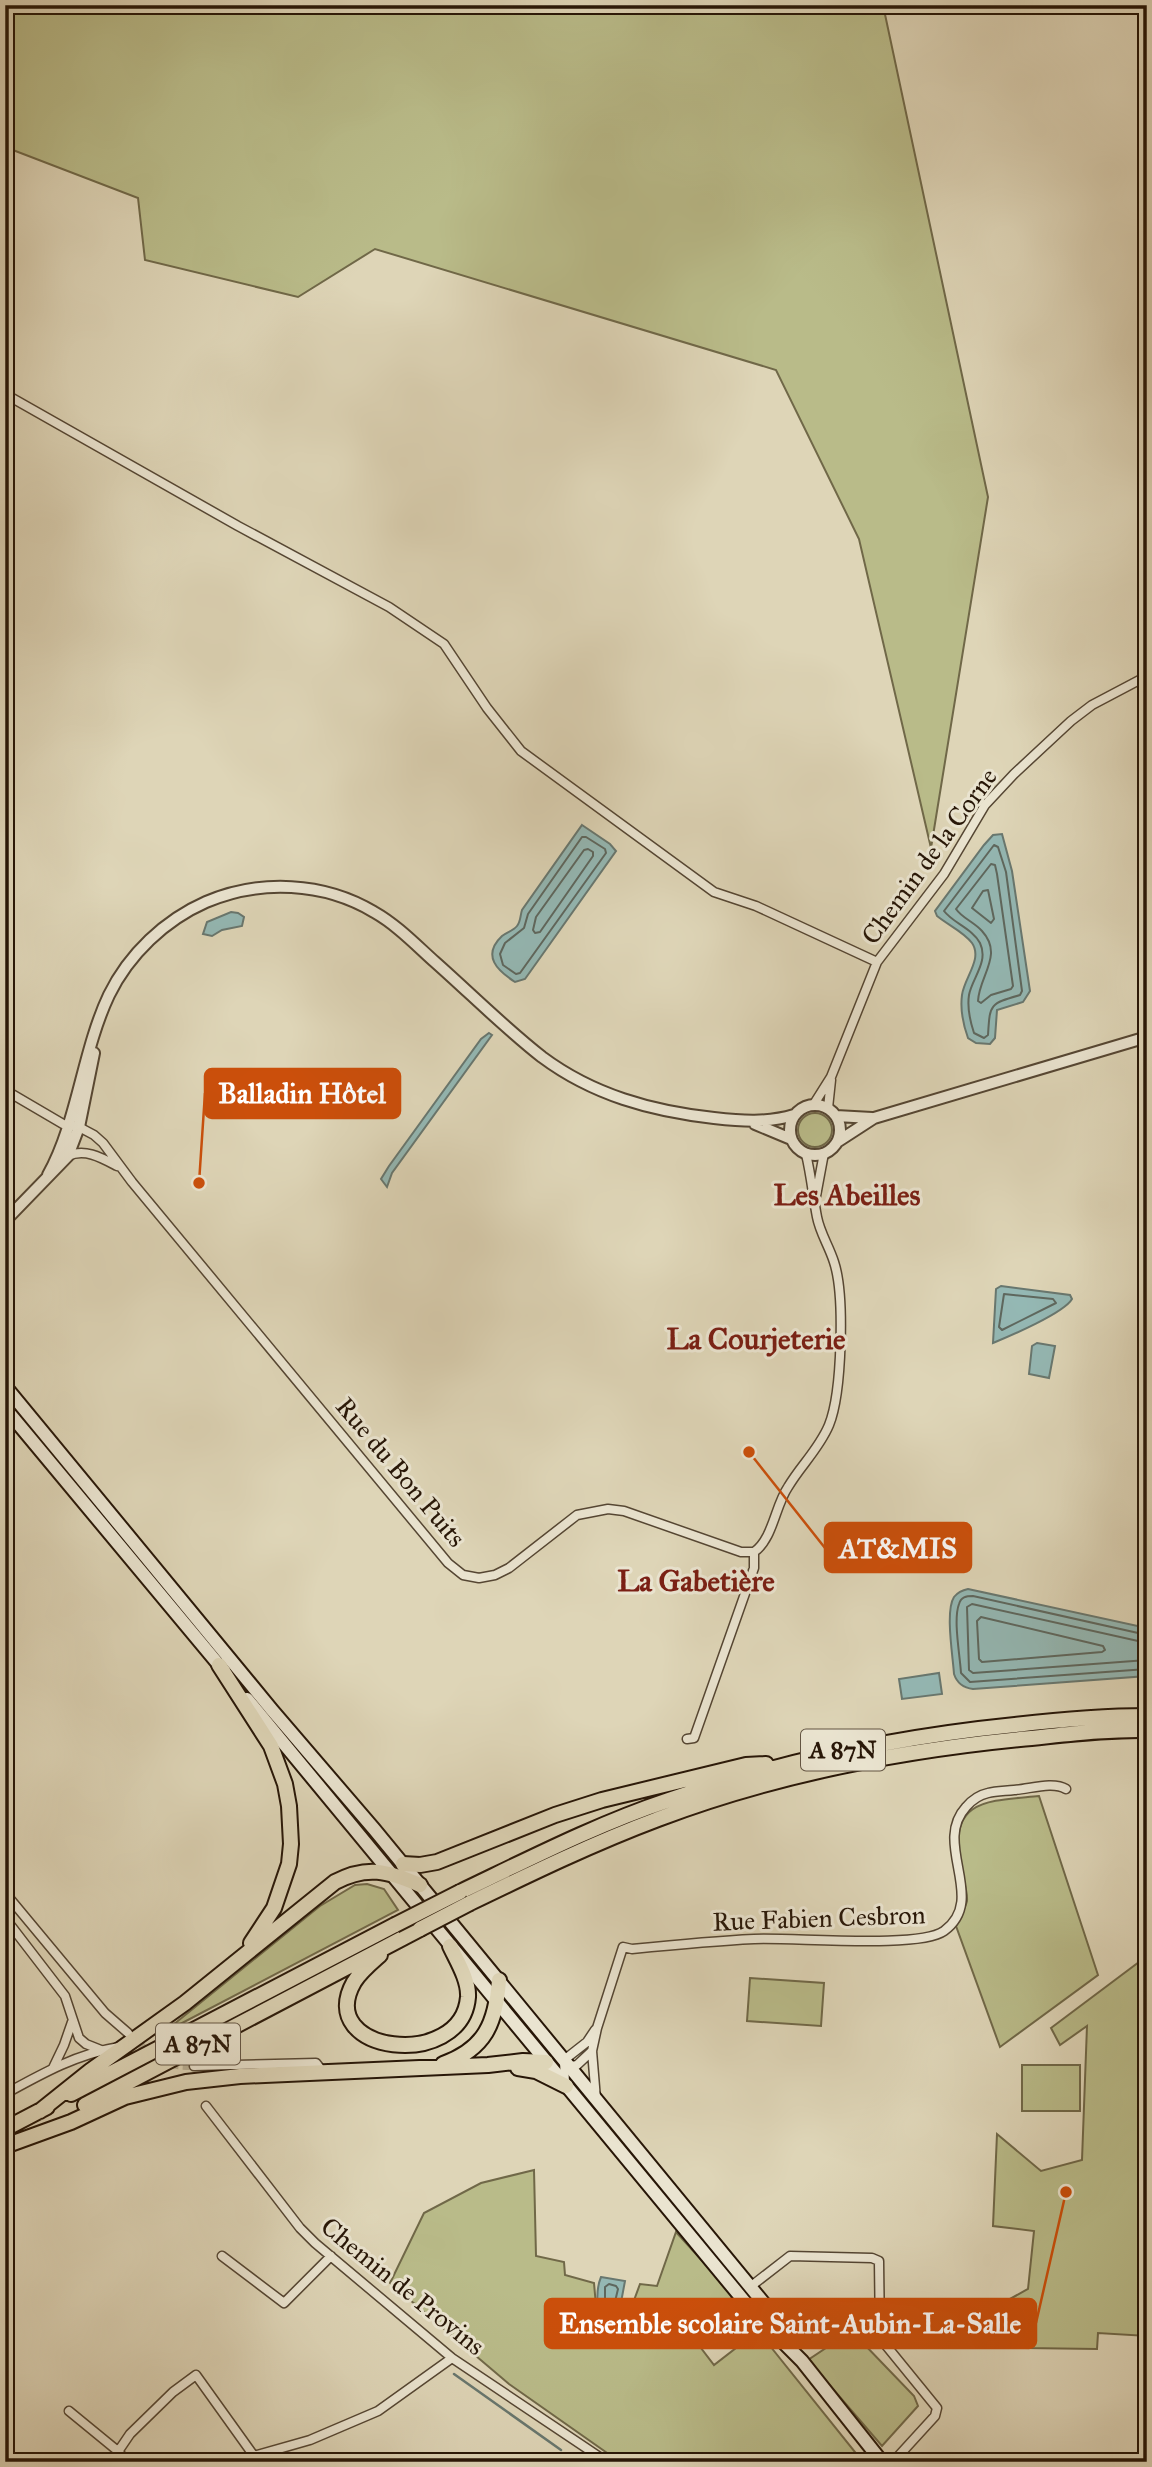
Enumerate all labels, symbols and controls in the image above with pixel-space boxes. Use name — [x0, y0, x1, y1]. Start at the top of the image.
street label: Chemin de la Corne — [854, 761, 1004, 950]
callout: Balladin Hôtel — [205, 1069, 400, 1118]
text: Balladin Hôtel — [218, 1076, 386, 1111]
district label: Les Abeilles — [773, 1177, 921, 1213]
district label: La Courjeterie — [666, 1321, 846, 1357]
street label: Rue du Bon Puits — [329, 1391, 473, 1553]
callout: AT&MIS — [825, 1523, 971, 1572]
text: AT&MIS — [837, 1531, 957, 1566]
district label: La Gabetière — [617, 1563, 775, 1599]
road number: A 87N — [801, 1730, 885, 1770]
street label: Rue Fabien Cesbron — [712, 1898, 926, 1938]
road number: A 87N — [156, 2024, 240, 2064]
street label: Chemin de Provins — [315, 2210, 491, 2362]
callout: Ensemble scolaire Saint-Aubin-La-Salle — [545, 2299, 1036, 2348]
text: Ensemble scolaire Saint-Aubin-La-Salle — [559, 2306, 1022, 2341]

